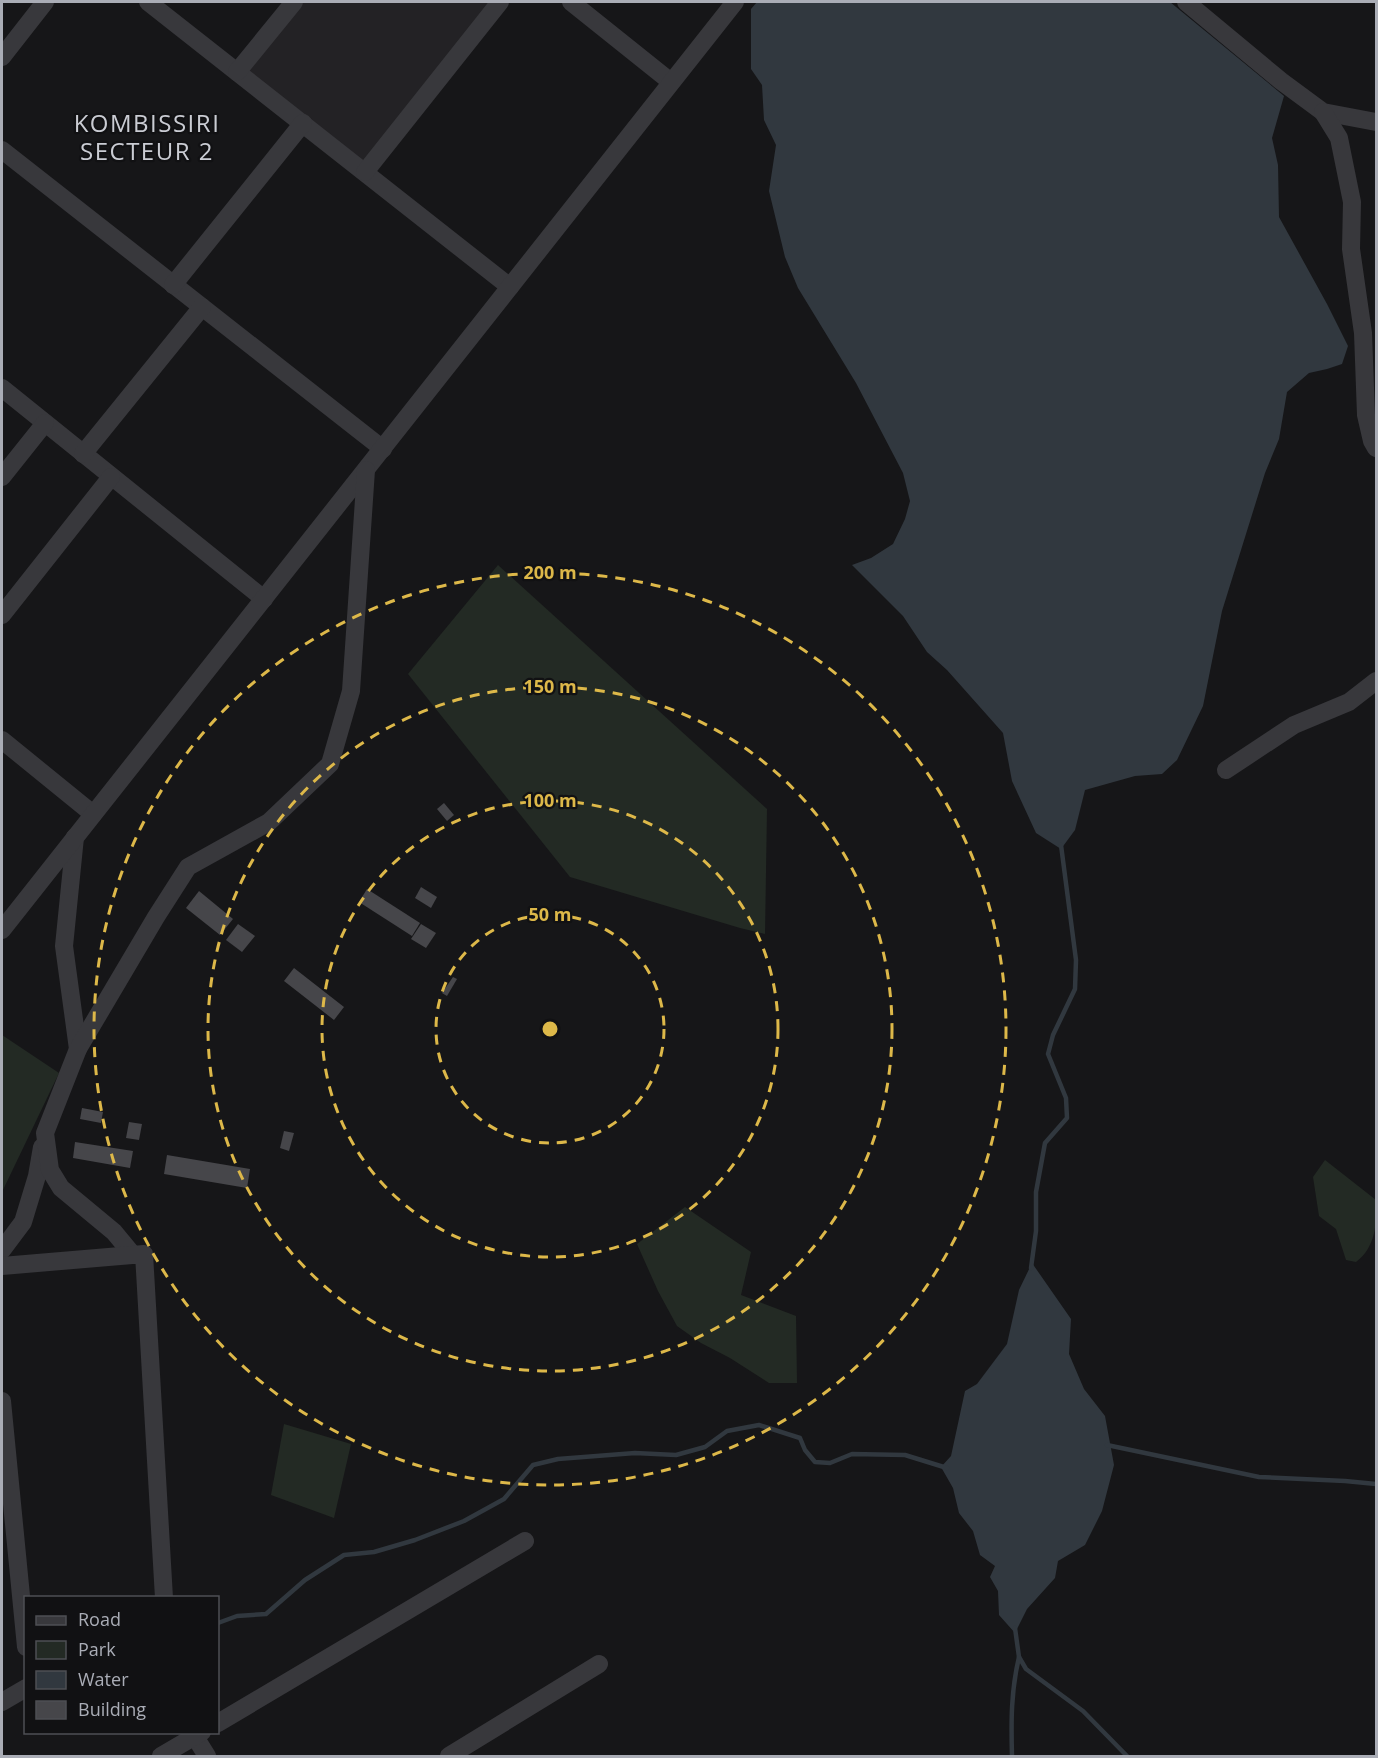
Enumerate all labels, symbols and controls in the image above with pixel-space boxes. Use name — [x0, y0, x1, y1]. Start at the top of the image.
district label: KOMBISSIRI SECTEUR 2 — [74, 106, 220, 167]
text: 200 m — [523, 560, 577, 584]
text: 150 m — [523, 674, 577, 698]
text: 100 m — [523, 788, 577, 812]
text: 50 m — [529, 902, 571, 926]
centre of rings — [540, 1019, 560, 1039]
legend — [24, 1596, 219, 1734]
text: Road — [78, 1607, 121, 1631]
text: Park — [78, 1637, 116, 1661]
text: Water — [78, 1667, 129, 1691]
text: Building — [78, 1697, 146, 1721]

